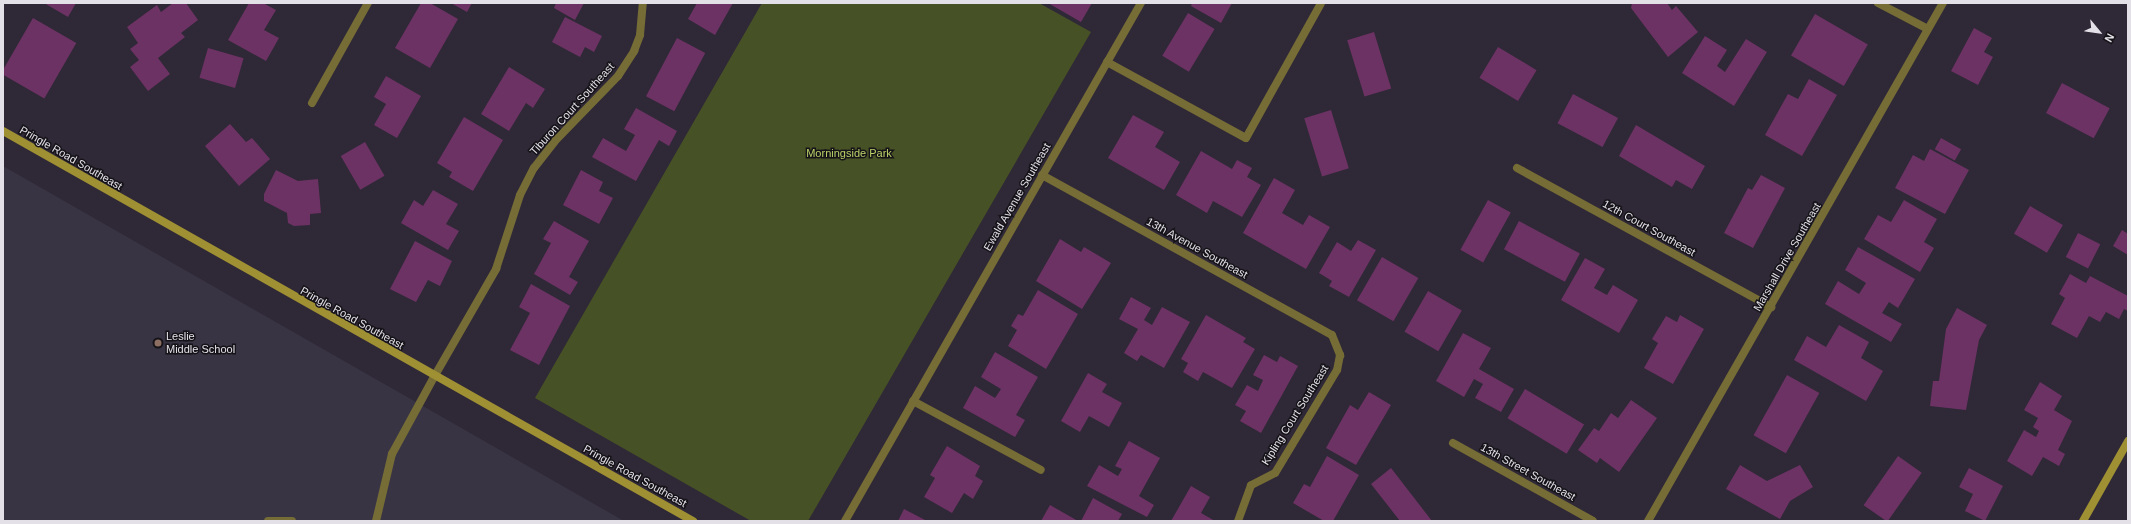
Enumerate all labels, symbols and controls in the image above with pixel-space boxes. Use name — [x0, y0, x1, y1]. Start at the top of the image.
north arrow — [2079, 12, 2119, 52]
text: N — [2102, 31, 2117, 44]
street label: Tiburon Court Southeast — [527, 60, 617, 158]
street label: Pringle Road Southeast — [17, 123, 125, 193]
street label: Ewald Avenue Southeast — [981, 141, 1053, 253]
park label: Morningside Park — [806, 146, 892, 160]
street label: 12th Court Southeast — [1600, 197, 1698, 259]
street label: Marshall Drive Southeast — [1751, 200, 1823, 314]
street label: 13th Avenue Southeast — [1144, 215, 1250, 281]
street label: Pringle Road Southeast — [298, 284, 406, 352]
place label: Leslie Middle School — [166, 330, 235, 356]
marker: Leslie Middle School — [153, 338, 163, 348]
street label: Kipling Court Southeast — [1259, 362, 1331, 468]
street label: 13th Street Southeast — [1478, 440, 1578, 504]
street label: Pringle Road Southeast — [581, 442, 689, 510]

